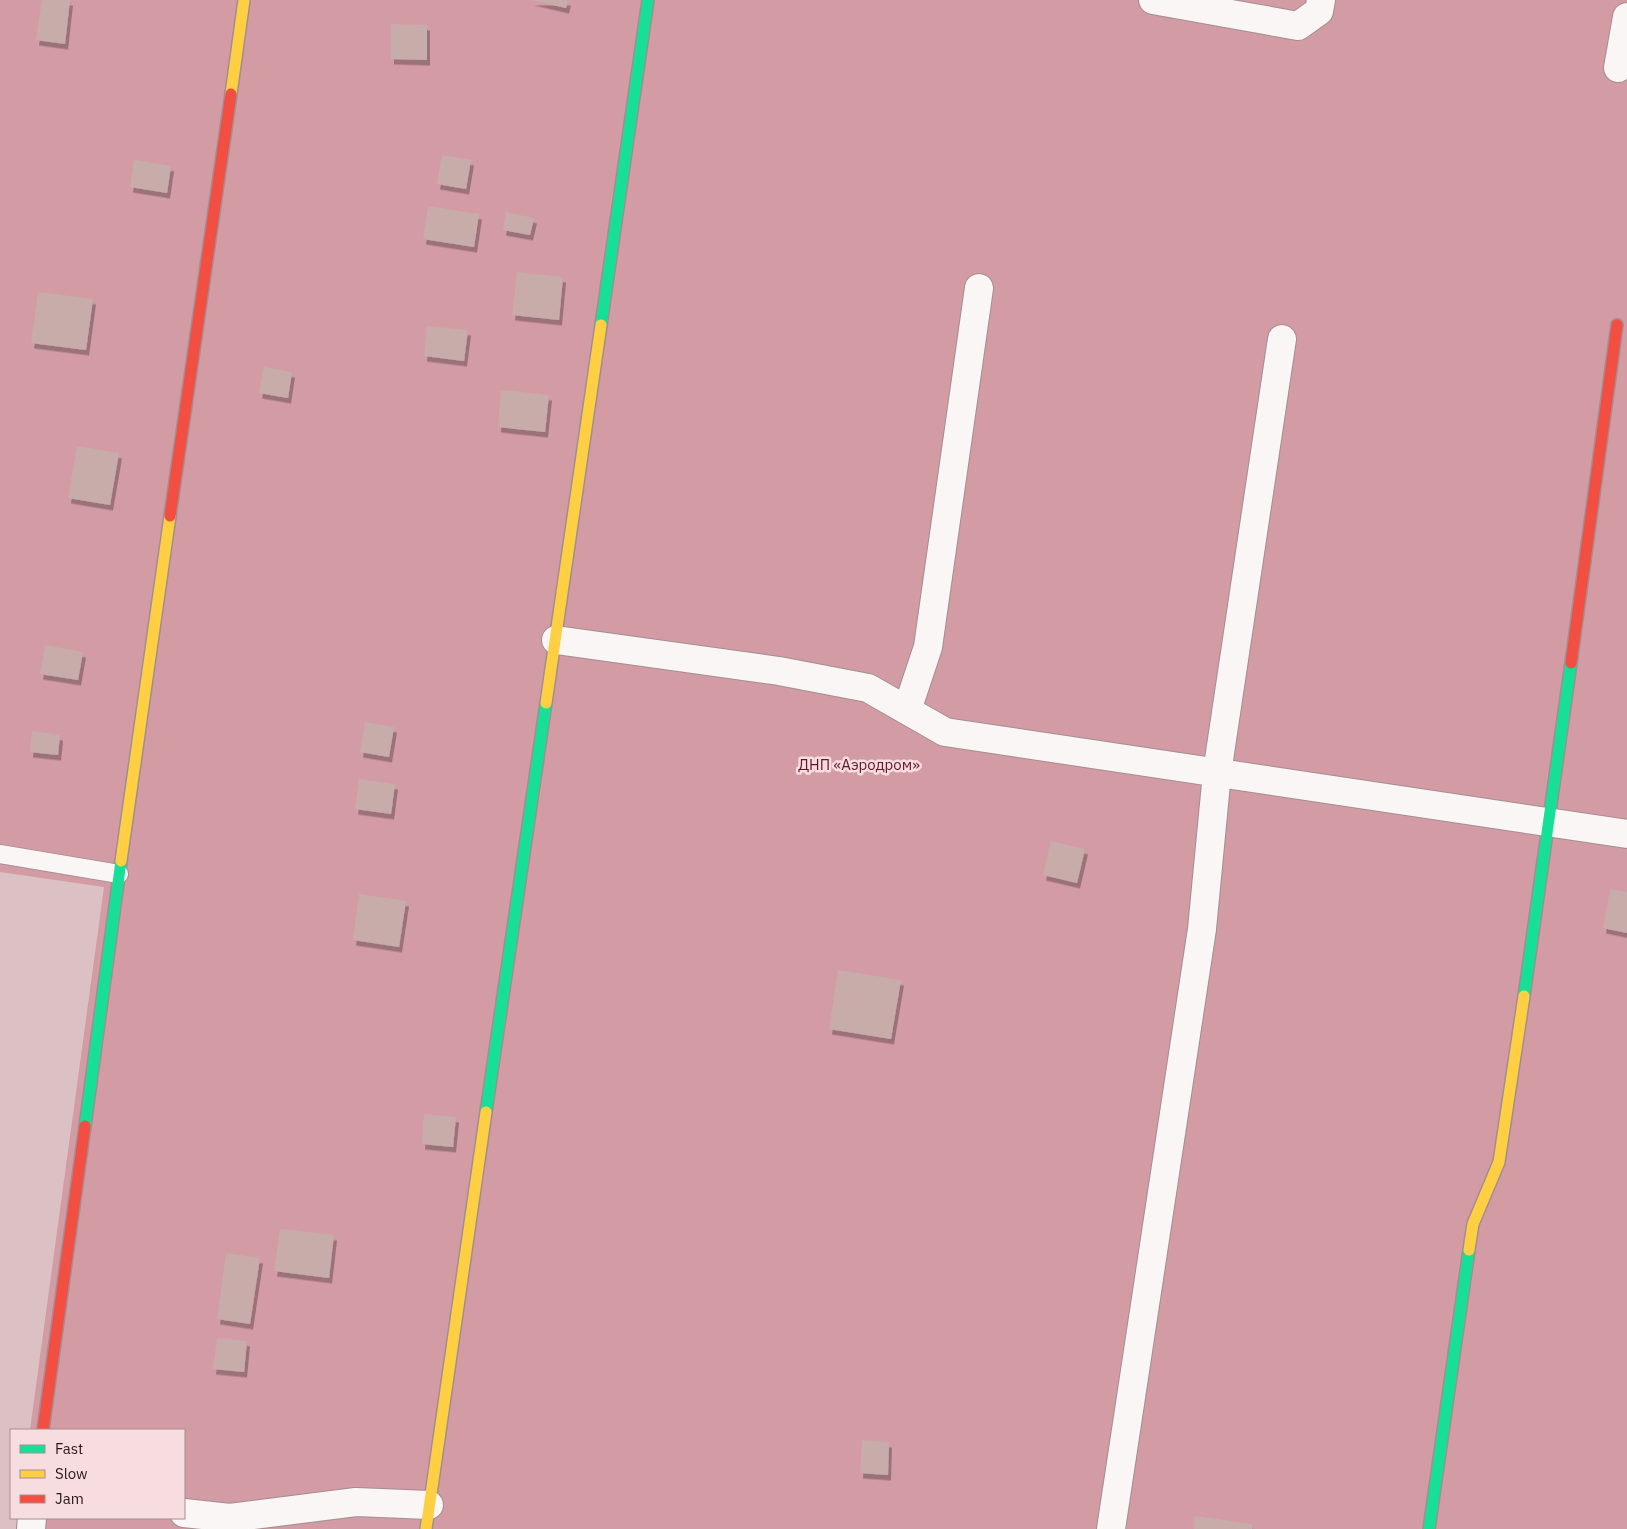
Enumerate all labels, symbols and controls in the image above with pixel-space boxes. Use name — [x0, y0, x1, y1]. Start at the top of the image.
park label: ДНП «Аэродром» — [798, 755, 920, 774]
legend — [10, 1429, 185, 1519]
text: Fast — [55, 1439, 83, 1458]
text: Slow — [55, 1464, 88, 1483]
text: Jam — [55, 1489, 84, 1508]

